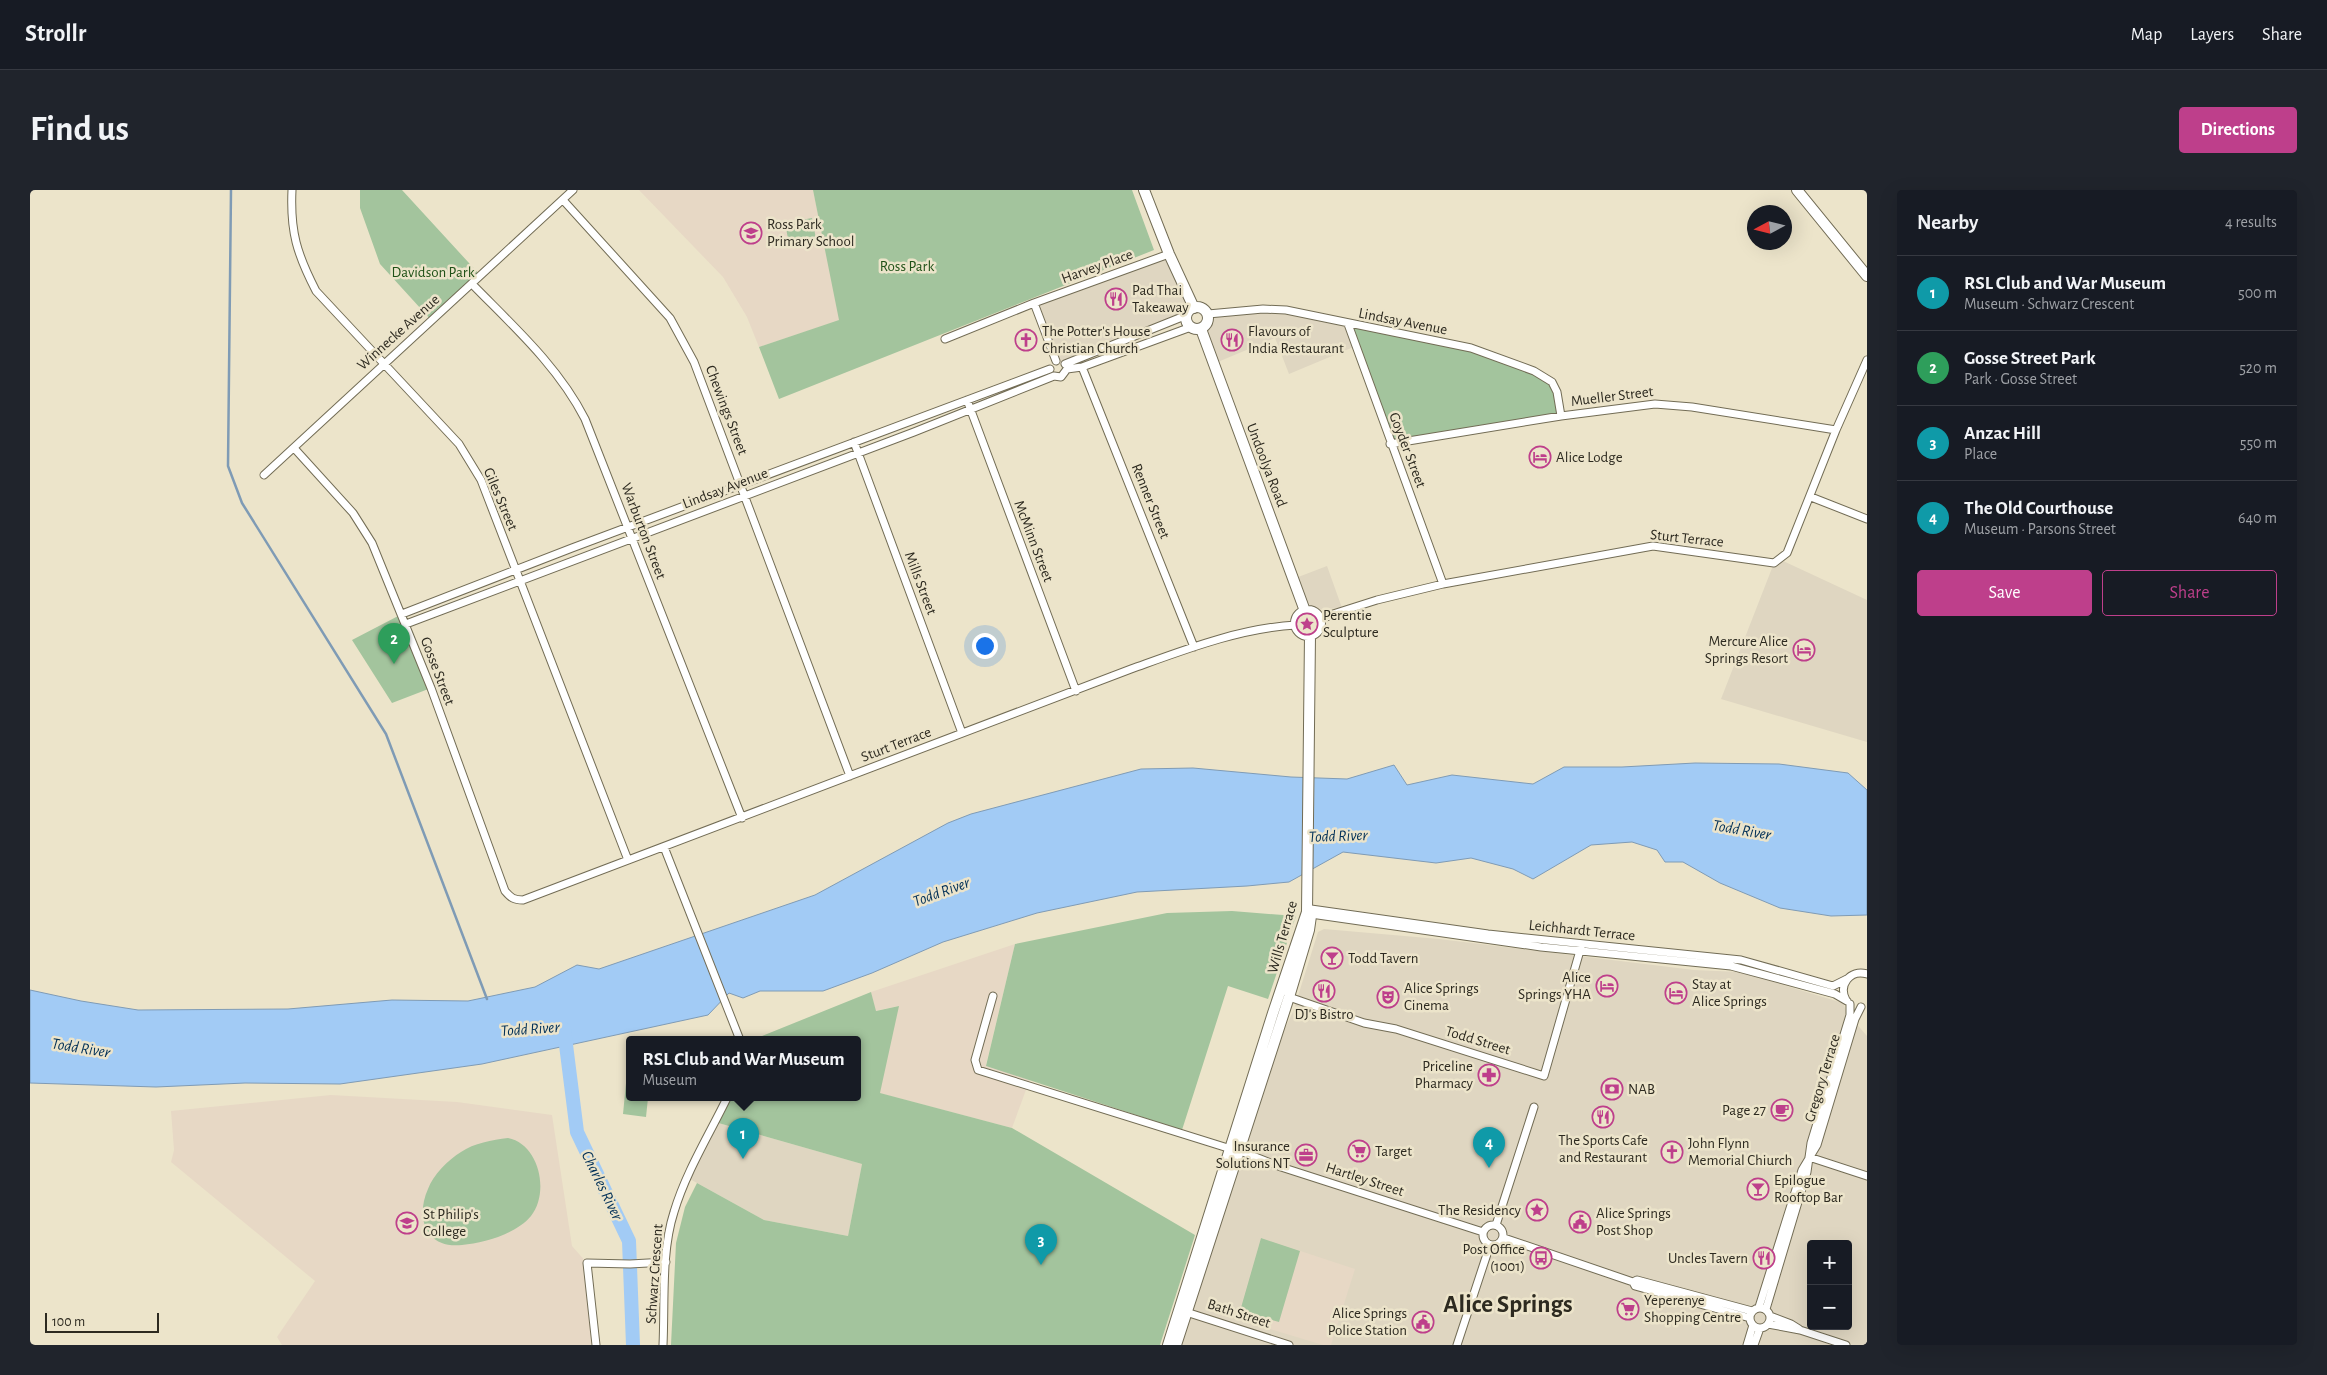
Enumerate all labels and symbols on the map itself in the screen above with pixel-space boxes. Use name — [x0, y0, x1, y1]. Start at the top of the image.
north arrow — [1747, 205, 1792, 250]
place label: Ross Park Primary School — [767, 217, 855, 249]
school or university icon: Ross Park Primary School — [739, 221, 763, 245]
street label: Harvey Place — [1059, 247, 1135, 286]
park label: Ross Park — [880, 259, 934, 274]
park label: Davidson Park — [391, 265, 475, 280]
place label: Pad Thai Takeaway — [1132, 283, 1189, 315]
restaurant icon: Pad Thai Takeaway — [1104, 287, 1128, 311]
street label: Winnecke Avenue — [354, 292, 442, 373]
street label: Lindsay Avenue — [1357, 306, 1449, 337]
place label: The Potter's House Christian Church — [1042, 324, 1150, 356]
place label: Flavours of India Restaurant — [1248, 324, 1344, 356]
church icon: The Potter's House Christian Church — [1014, 328, 1038, 352]
restaurant icon: Flavours of India Restaurant — [1220, 328, 1244, 352]
street label: Chewings Street — [703, 363, 751, 457]
street label: Mueller Street — [1570, 384, 1654, 409]
street label: Goyder Street — [1386, 410, 1429, 490]
street label: Undoolya Road — [1244, 421, 1289, 509]
hotel icon: Alice Lodge — [1528, 445, 1552, 469]
place label: Alice Lodge — [1556, 450, 1623, 465]
street label: Renner Street — [1129, 461, 1172, 541]
street label: Lindsay Avenue — [680, 465, 770, 512]
street label: Giles Street — [481, 466, 521, 533]
street label: Warburton Street — [618, 481, 669, 581]
street label: McMinn Street — [1011, 498, 1056, 584]
street label: Sturt Terrace — [1649, 527, 1725, 550]
street label: Mills Street — [902, 550, 939, 617]
place label: Perentie Sculpture — [1323, 608, 1379, 640]
place icon: Perentie Sculpture — [1295, 612, 1319, 636]
pin: 2 — [378, 623, 410, 664]
your location — [972, 633, 998, 659]
place label: Mercure Alice Springs Resort — [1705, 634, 1788, 666]
street label: Gosse Street — [418, 635, 457, 708]
hotel icon: Mercure Alice Springs Resort — [1792, 638, 1816, 662]
street label: Sturt Terrace — [859, 724, 933, 765]
water label: Todd River — [1711, 817, 1773, 843]
water label: Todd River — [1308, 827, 1369, 845]
water label: Todd River — [911, 874, 973, 910]
street label: Wills Terrace — [1265, 899, 1300, 975]
street label: Leichhardt Terrace — [1528, 917, 1636, 944]
bar icon: Todd Tavern — [1320, 946, 1344, 970]
place label: Todd Tavern — [1348, 951, 1418, 966]
place label: Alice Springs YHA — [1518, 970, 1591, 1002]
hotel icon: Alice Springs YHA — [1595, 974, 1619, 998]
place label: Stay at Alice Springs — [1692, 977, 1767, 1009]
restaurant icon: DJ's Bistro — [1312, 979, 1336, 1003]
place label: Alice Springs Cinema — [1404, 981, 1479, 1013]
hotel icon: Stay at Alice Springs — [1664, 981, 1688, 1005]
theatre icon: Alice Springs Cinema — [1376, 985, 1400, 1009]
place label: DJ's Bistro — [1294, 1007, 1354, 1022]
water label: Todd River — [500, 1019, 561, 1039]
street label: Todd Street — [1444, 1024, 1512, 1058]
street label: Gregory Terrace — [1802, 1032, 1843, 1124]
water label: Todd River — [50, 1035, 112, 1061]
place label: Priceline Pharmacy — [1415, 1059, 1474, 1091]
pharmacy icon: Priceline Pharmacy — [1477, 1063, 1501, 1087]
bank icon: NAB — [1600, 1077, 1624, 1101]
place label: NAB — [1628, 1082, 1655, 1097]
cafe icon: Page 27 — [1770, 1098, 1794, 1122]
place label: Page 27 — [1722, 1103, 1766, 1118]
restaurant icon: The Sports Cafe and Restaurant — [1591, 1105, 1615, 1129]
pin: 1 — [727, 1118, 759, 1159]
pin: 4 — [1473, 1127, 1505, 1168]
place label: The Sports Cafe and Restaurant — [1558, 1133, 1648, 1165]
place label: John Flynn Memorial Chiurch — [1688, 1136, 1792, 1168]
place label: Insurance Solutions NT — [1216, 1139, 1291, 1171]
supermarket icon: Target — [1347, 1139, 1371, 1163]
church icon: John Flynn Memorial Chiurch — [1660, 1140, 1684, 1164]
office icon: Insurance Solutions NT — [1294, 1143, 1318, 1167]
place label: Target — [1375, 1144, 1412, 1159]
water label: Charles River — [579, 1148, 626, 1223]
street label: Hartley Street — [1324, 1160, 1406, 1199]
place label: Epilogue Rooftop Bar — [1774, 1173, 1843, 1205]
bar icon: Epilogue Rooftop Bar — [1746, 1177, 1770, 1201]
place icon: The Residency — [1525, 1198, 1549, 1222]
place label: The Residency — [1438, 1203, 1522, 1218]
place label: Alice Springs Post Shop — [1596, 1206, 1671, 1238]
place label: St Philip's College — [423, 1207, 479, 1239]
public building icon: Alice Springs Post Shop — [1568, 1210, 1592, 1234]
school or university icon: St Philip's College — [395, 1211, 419, 1235]
street label: Schwarz Crescent — [644, 1223, 665, 1325]
pin: 3 — [1025, 1224, 1057, 1265]
place label: Post Office (1001) — [1463, 1242, 1525, 1274]
bus stop icon: Post Office (1001) — [1529, 1246, 1553, 1270]
restaurant icon: Uncles Tavern — [1752, 1246, 1776, 1270]
place label: Uncles Tavern — [1668, 1251, 1748, 1266]
district label: Alice Springs — [1443, 1292, 1573, 1317]
place label: Yeperenye Shopping Centre — [1644, 1293, 1741, 1325]
street label: Bath Street — [1205, 1296, 1272, 1331]
supermarket icon: Yeperenye Shopping Centre — [1616, 1297, 1640, 1321]
place label: Alice Springs Police Station — [1328, 1306, 1407, 1338]
scale bar — [45, 1310, 159, 1333]
public building icon: Alice Springs Police Station — [1411, 1310, 1435, 1334]

